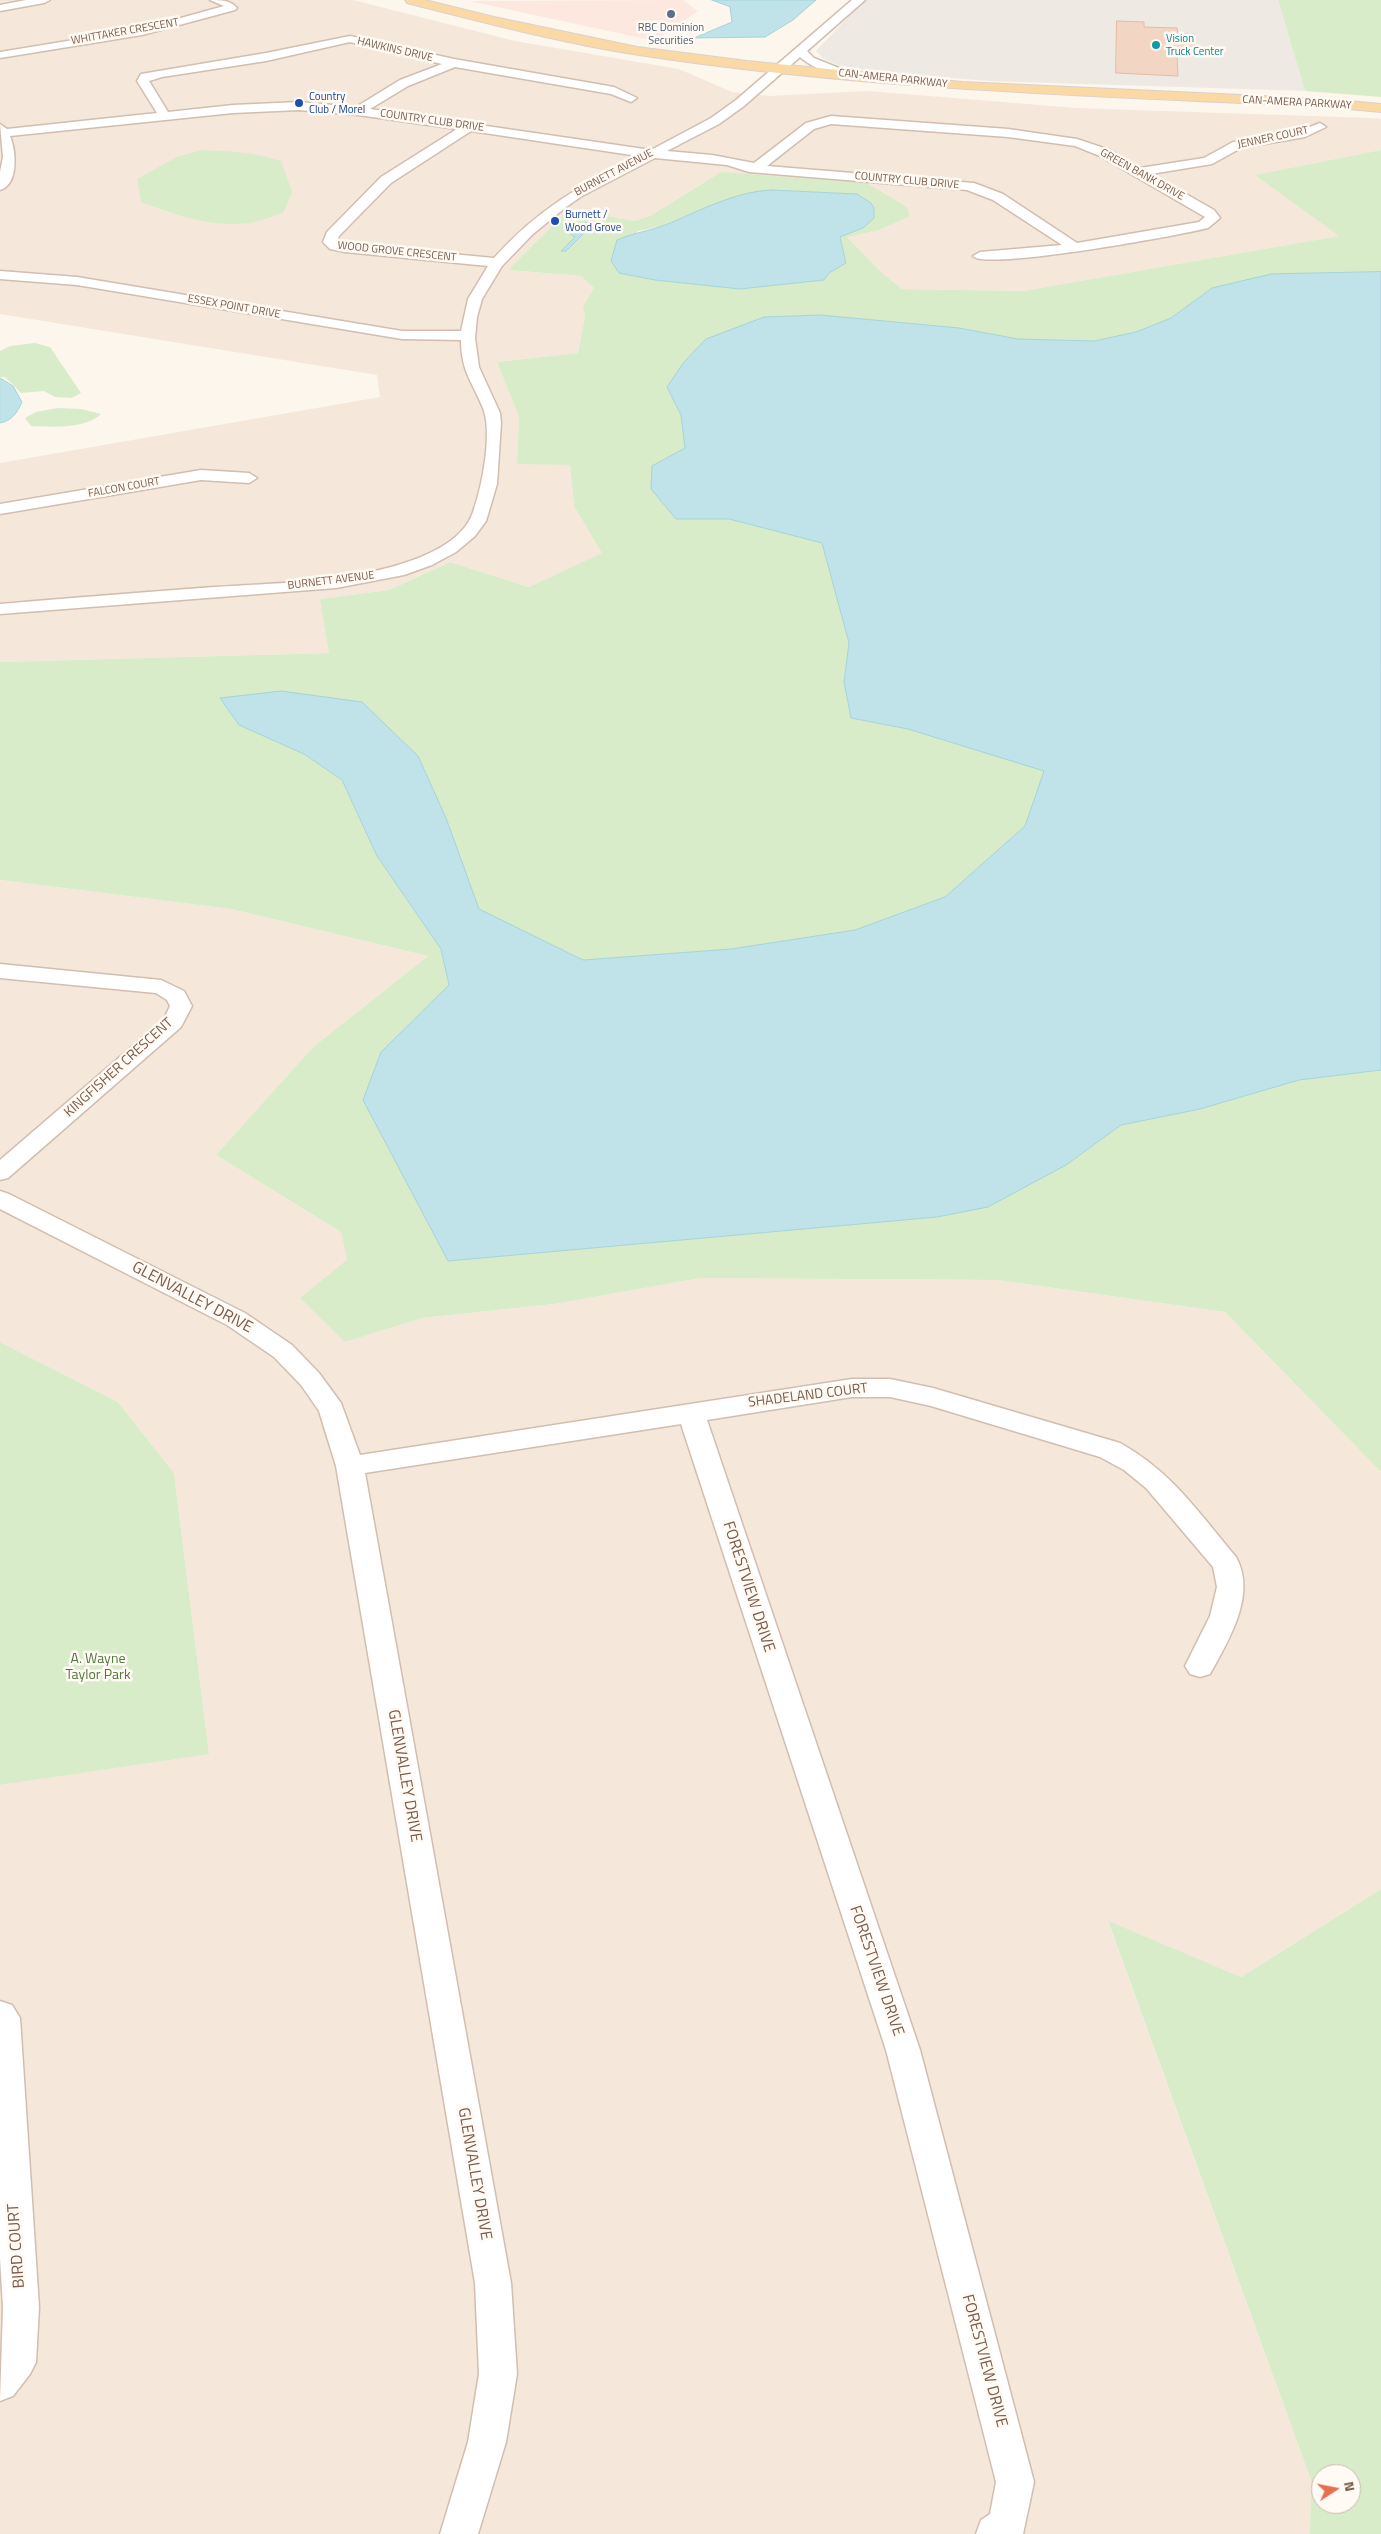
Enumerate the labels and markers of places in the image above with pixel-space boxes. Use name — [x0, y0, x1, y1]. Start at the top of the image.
marker: RBC Dominion Securities — [665, 8, 677, 20]
place label: RBC Dominion Securities — [638, 21, 704, 47]
place label: Vision Truck Center — [1166, 32, 1223, 58]
marker: Vision Truck Center — [1150, 39, 1162, 51]
place label: Country Club / Morel — [309, 90, 365, 116]
marker: Country Club / Morel — [293, 97, 305, 109]
place label: Burnett / Wood Grove — [565, 208, 621, 234]
marker: Burnett / Wood Grove — [549, 215, 561, 227]

